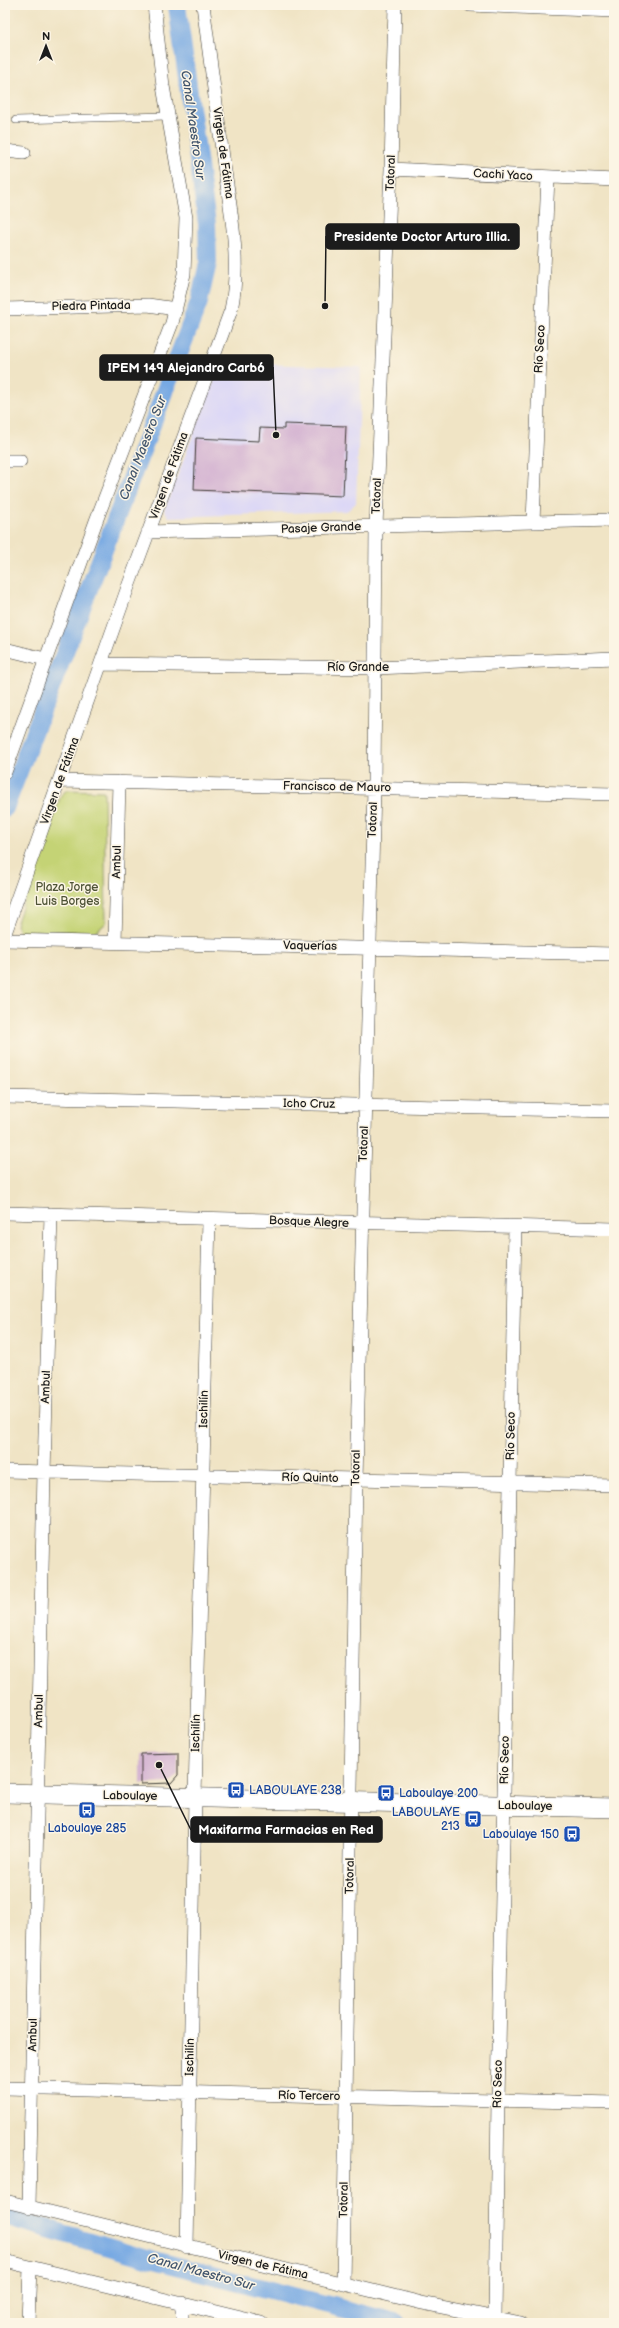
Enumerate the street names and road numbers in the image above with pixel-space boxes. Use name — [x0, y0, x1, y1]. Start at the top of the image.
street label: Virgen de Fátima — [209, 106, 237, 200]
street label: Totoral — [383, 155, 399, 191]
street label: Cachi Yaco — [473, 166, 533, 184]
street label: Piedra Pintada — [51, 298, 131, 314]
street label: Río Seco — [531, 324, 549, 374]
street label: Virgen de Fátima — [146, 430, 192, 522]
street label: Totoral — [369, 478, 385, 514]
street label: Pasaje Grande — [281, 519, 361, 537]
street label: Río Grande — [327, 660, 389, 675]
street label: Virgen de Fátima — [37, 735, 83, 827]
street label: Francisco de Mauro — [283, 779, 391, 795]
street label: Totoral — [365, 802, 381, 838]
street label: Ambul — [109, 845, 125, 879]
street label: Vaquerías — [283, 938, 337, 954]
street label: Icho Cruz — [283, 1096, 335, 1112]
street label: Totoral — [356, 1126, 372, 1162]
street label: Bosque Alegre — [269, 1213, 349, 1231]
street label: Ambul — [38, 1370, 54, 1404]
street label: Ischilín — [196, 1390, 212, 1428]
street label: Río Seco — [503, 1411, 519, 1461]
street label: Totoral — [348, 1450, 364, 1486]
street label: Río Quinto — [281, 1470, 339, 1486]
street label: Ambul — [31, 1694, 47, 1728]
street label: Ischilín — [188, 1714, 204, 1752]
street label: Río Seco — [497, 1735, 513, 1785]
street label: Laboulaye — [103, 1788, 157, 1804]
street label: Laboulaye — [498, 1798, 552, 1814]
street label: Totoral — [342, 1858, 358, 1894]
street label: Ambul — [25, 2018, 41, 2052]
street label: Ischilín — [182, 2038, 198, 2076]
street label: Río Seco — [490, 2059, 506, 2109]
street label: Río Tercero — [278, 2088, 341, 2104]
street label: Totoral — [336, 2182, 352, 2218]
street label: Virgen de Fátima — [216, 2247, 310, 2283]

